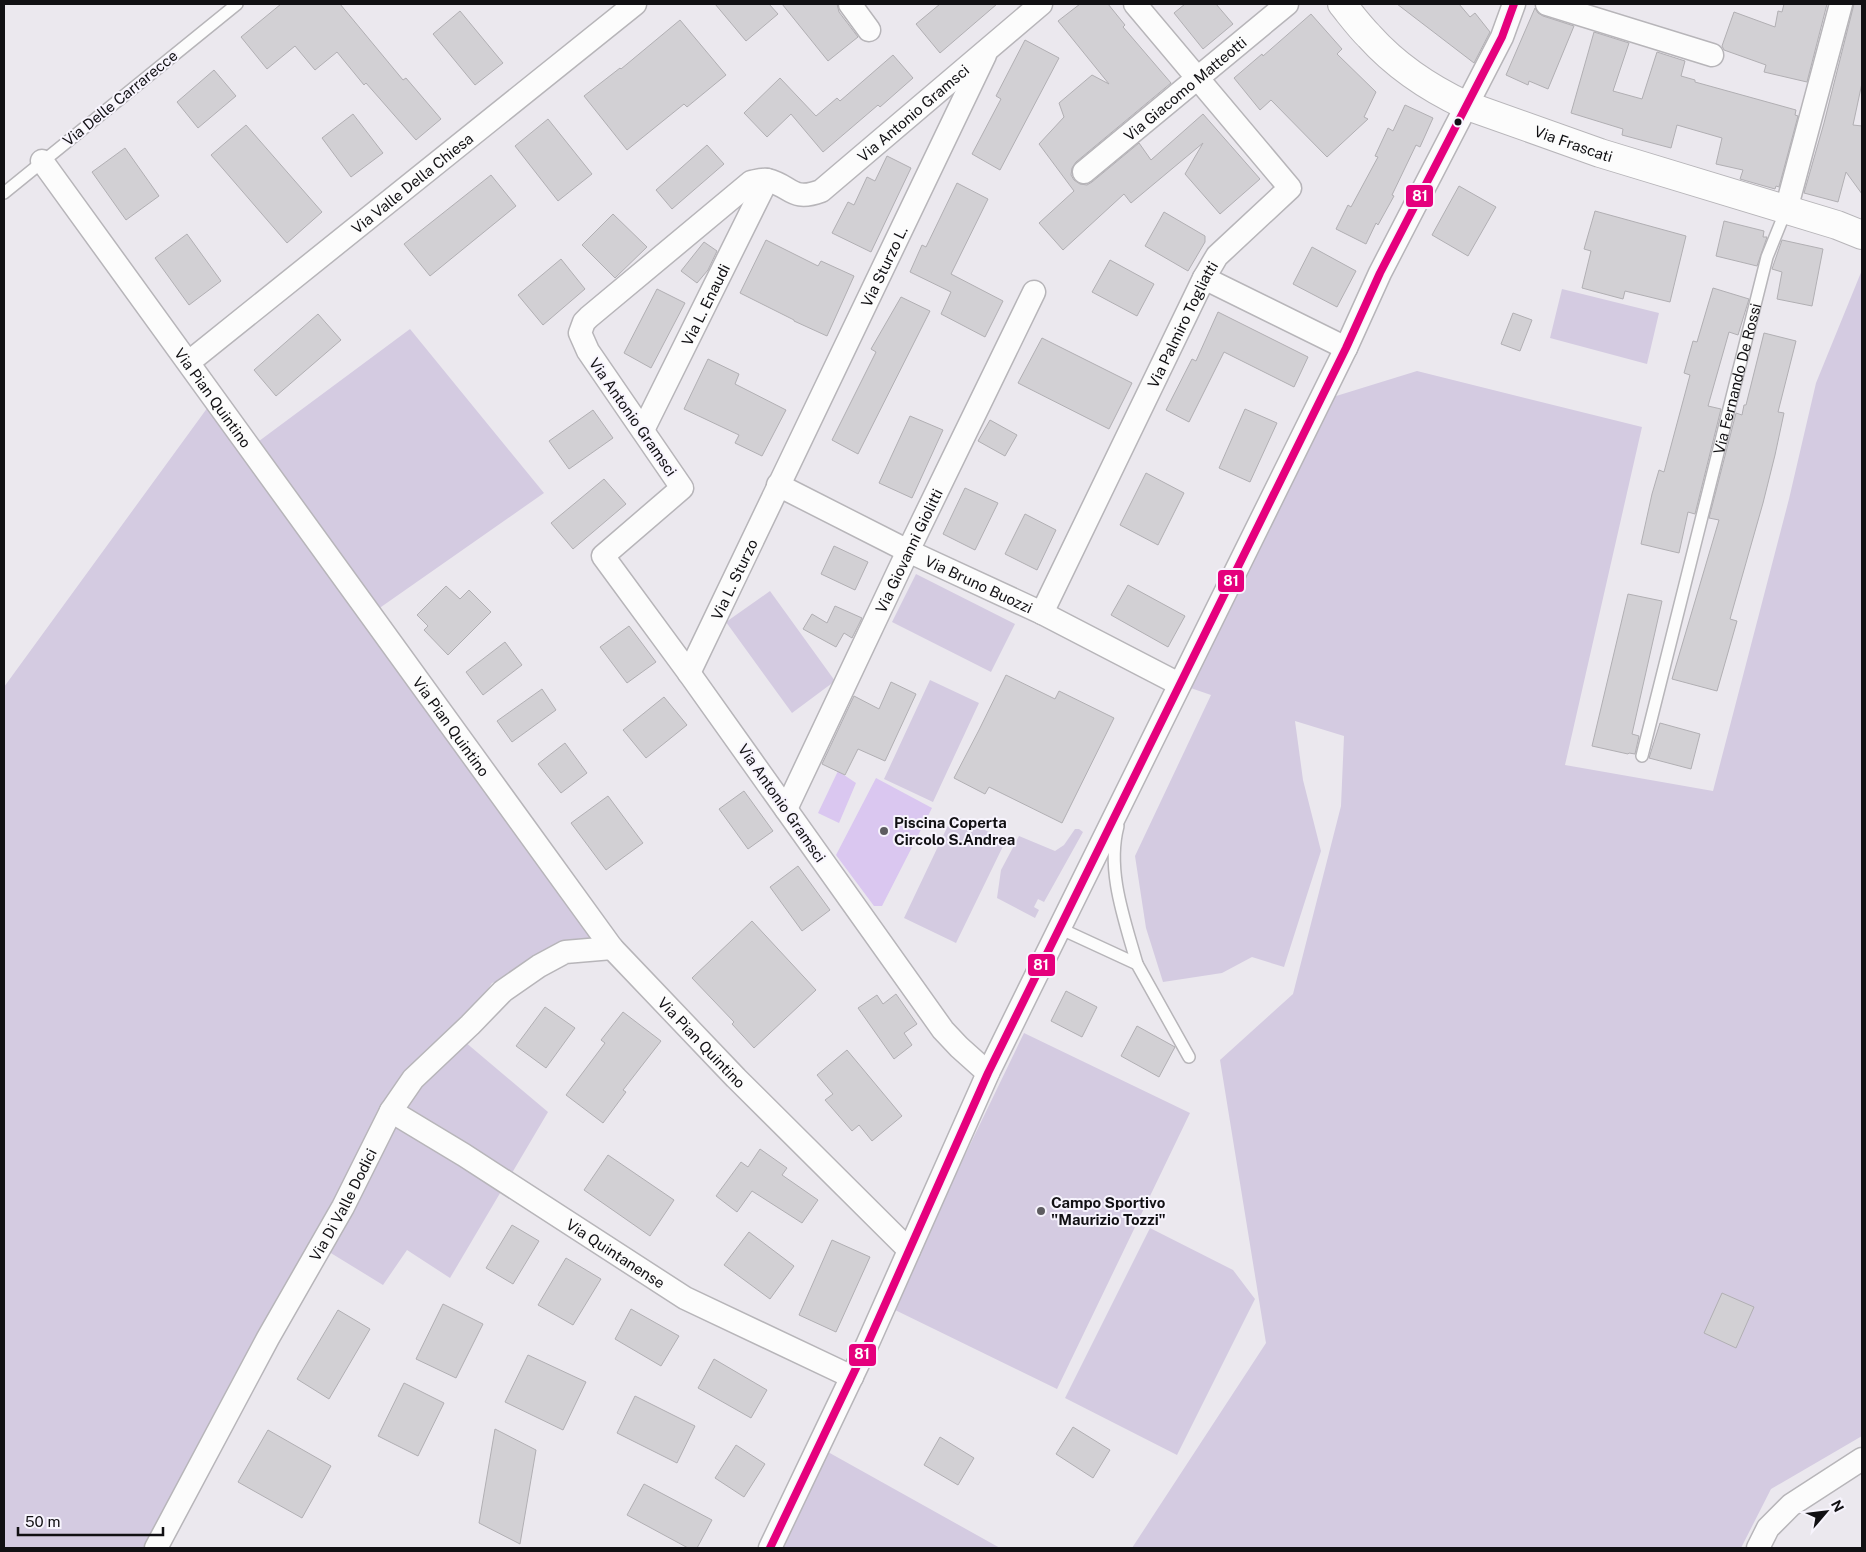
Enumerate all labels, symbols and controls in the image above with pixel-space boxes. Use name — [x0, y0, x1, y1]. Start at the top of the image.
street label: Via Giacomo Matteotti — [1120, 33, 1250, 144]
street label: Via Delle Carrarecce — [59, 47, 181, 149]
street label: Via Antonio Gramsci — [854, 61, 972, 165]
unlabelled marker — [1453, 117, 1463, 127]
street label: Via Frascati — [1532, 122, 1615, 165]
street label: Via Valle Della Chiesa — [348, 129, 476, 237]
line badge: 81 — [1405, 184, 1434, 208]
text: 81 — [1412, 188, 1428, 204]
street label: Via Sturzo L. — [857, 223, 910, 309]
street label: Via Palmiro Togliatti — [1144, 258, 1221, 390]
street label: Via L. Enaudi — [678, 261, 733, 348]
street label: Via Fernando De Rossi — [1709, 301, 1764, 456]
street label: Via Pian Quintino — [172, 344, 255, 451]
street label: Via Antonio Gramsci — [586, 355, 680, 479]
street label: Via Giovanni Giolitti — [872, 486, 945, 615]
street label: Via L. Sturzo — [707, 536, 760, 622]
street label: Via Bruno Buozzi — [922, 552, 1035, 616]
line badge: 81 — [1217, 569, 1245, 593]
text: 81 — [1223, 573, 1239, 589]
street label: Via Pian Quintino — [410, 673, 493, 779]
street label: Via Antonio Gramsci — [735, 741, 829, 865]
place label: Piscina Coperta Circolo S.Andrea — [894, 814, 1015, 848]
marker: Piscina Coperta Circolo S.Andrea — [878, 825, 890, 837]
line badge: 81 — [1027, 953, 1056, 977]
text: 81 — [1033, 957, 1049, 973]
street label: Via Pian Quintino — [655, 993, 749, 1091]
street label: Via Di Valle Dodici — [306, 1145, 379, 1264]
place label: Campo Sportivo "Maurizio Tozzi" — [1051, 1194, 1166, 1228]
marker: Campo Sportivo "Maurizio Tozzi" — [1035, 1205, 1047, 1217]
street label: Via Quintanense — [563, 1215, 668, 1291]
line badge: 81 — [848, 1343, 877, 1367]
text: 81 — [854, 1346, 870, 1362]
north arrow — [1801, 1487, 1851, 1537]
text: N — [1828, 1497, 1847, 1514]
scale bar — [18, 1504, 162, 1536]
text: 50 m — [25, 1513, 60, 1530]

